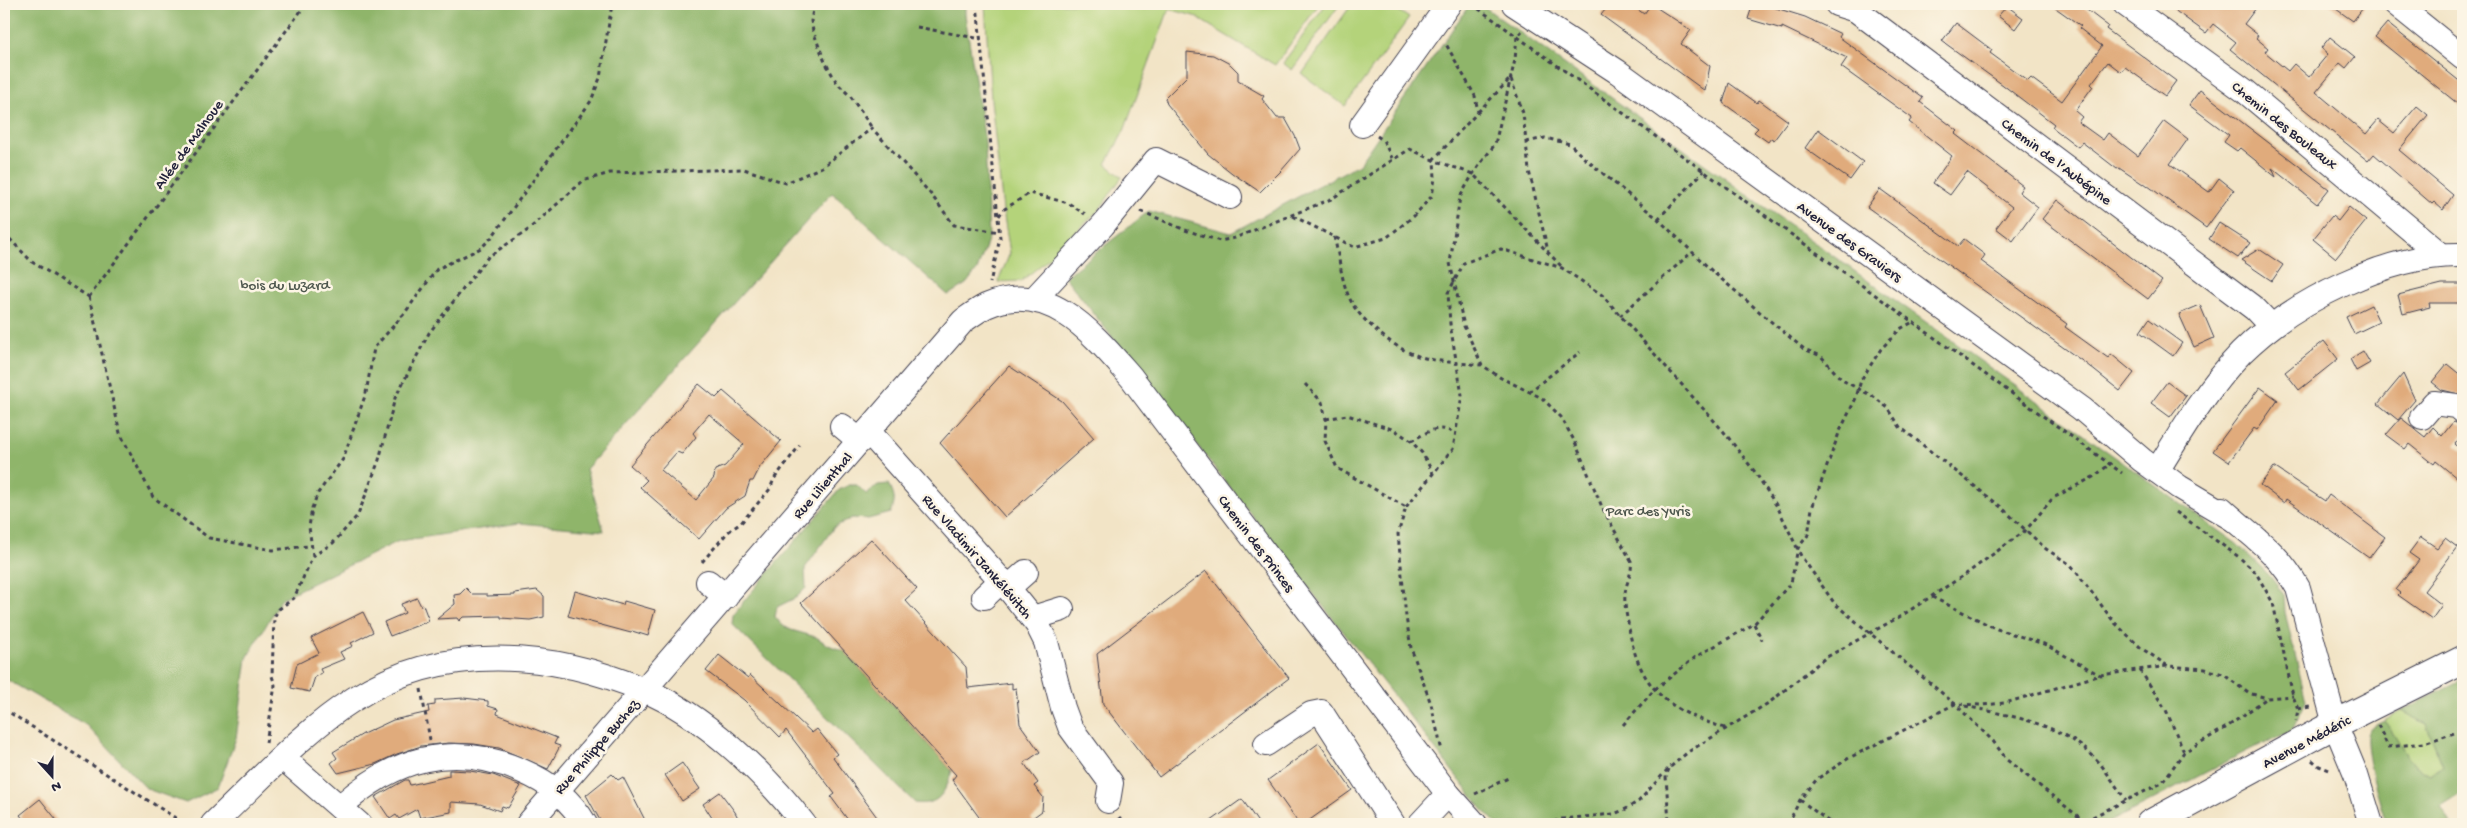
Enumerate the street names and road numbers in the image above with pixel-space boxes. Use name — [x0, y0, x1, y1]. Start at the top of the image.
street label: Chemin des Bouleaux — [2227, 78, 2340, 175]
street label: Allée de Malnoue — [151, 97, 228, 193]
street label: Chemin de l’Aubépine — [1997, 115, 2115, 210]
street label: Avenue des Graviers — [1793, 198, 1905, 287]
street label: Rue Lilienthal — [790, 449, 857, 523]
street label: Rue Vladimir Jankélévitch — [918, 491, 1035, 623]
street label: Chemin des Princes — [1213, 492, 1298, 596]
street label: Rue Philippe Buchez — [551, 696, 644, 799]
street label: Avenue Médéric — [2260, 712, 2355, 773]

